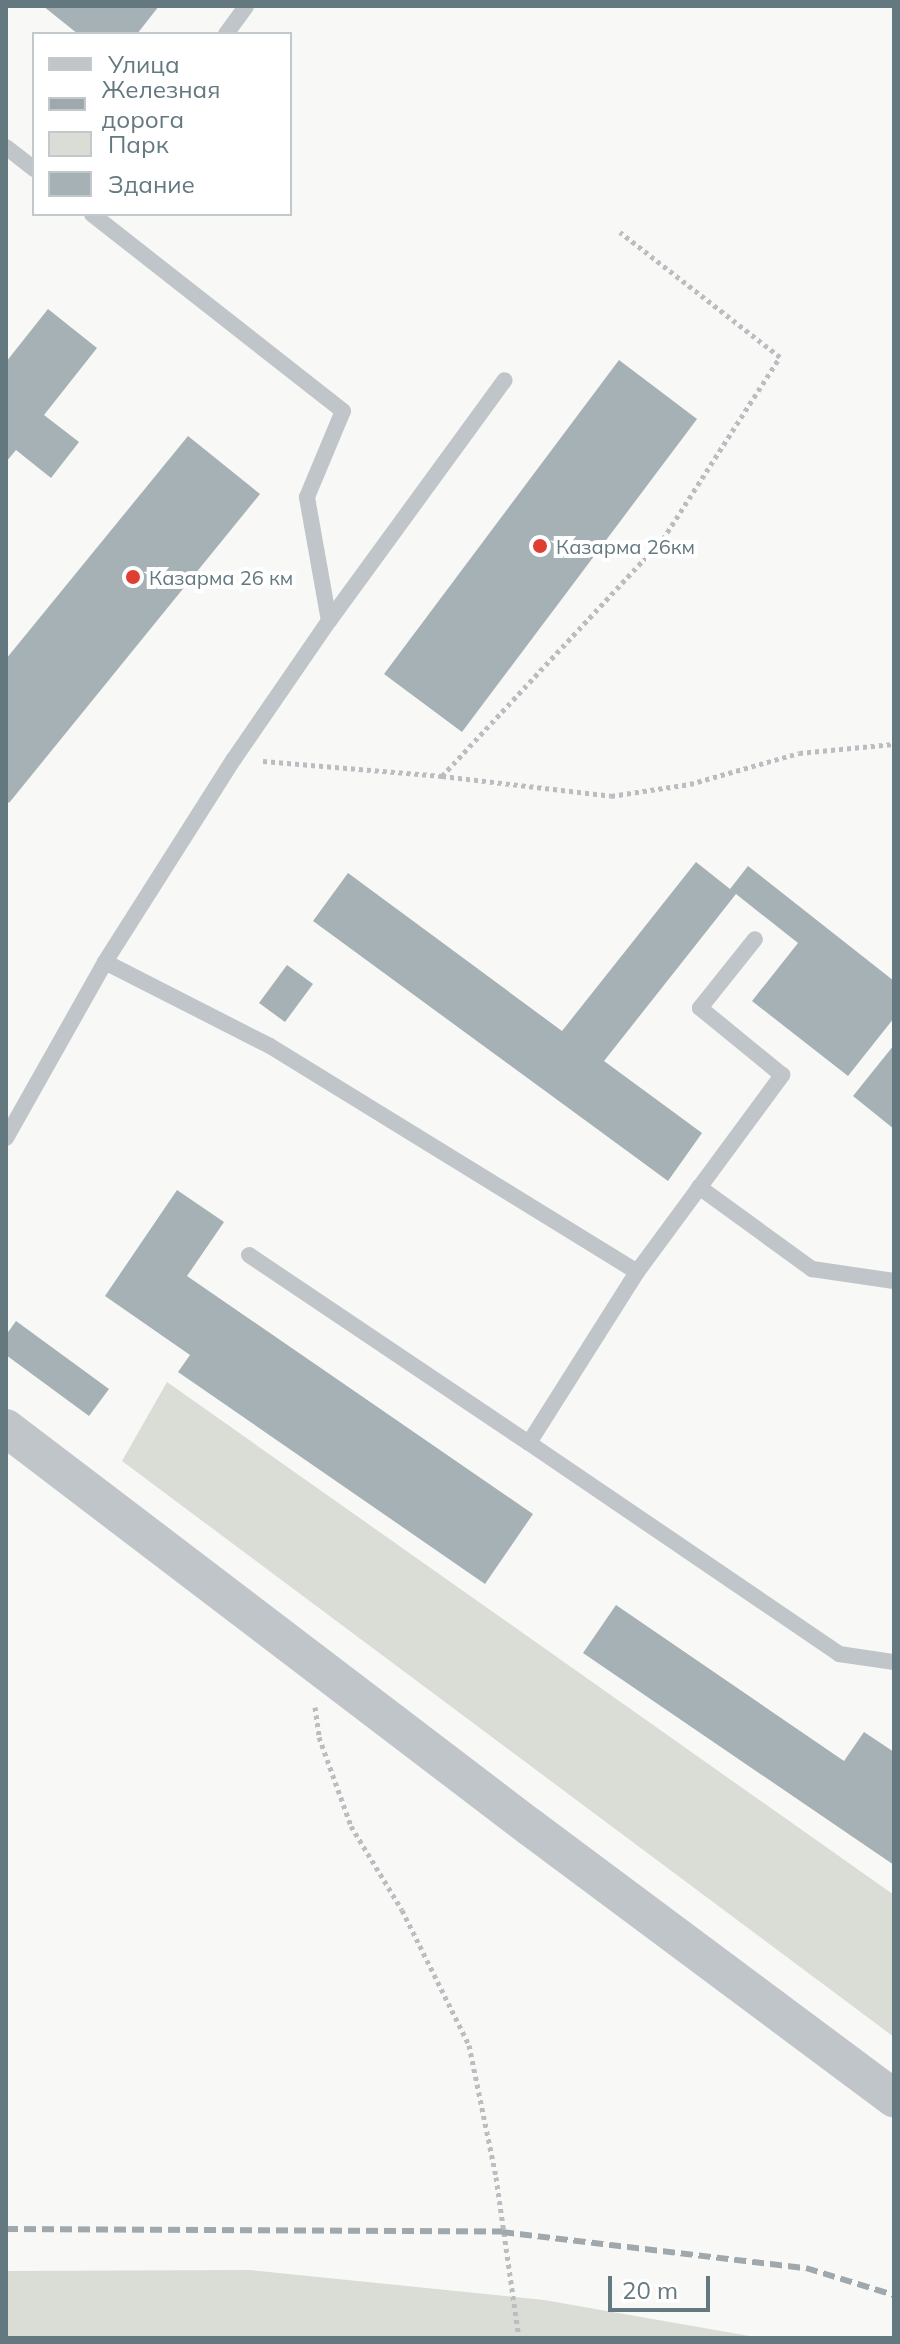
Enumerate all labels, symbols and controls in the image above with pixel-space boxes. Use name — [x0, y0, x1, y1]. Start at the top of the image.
legend — [32, 32, 292, 216]
text: Улица — [108, 49, 180, 79]
text: Железная дорога — [102, 74, 220, 134]
text: Парк — [108, 129, 169, 159]
text: Здание — [108, 169, 195, 199]
place label: Казарма 26км — [556, 534, 695, 558]
marker: Казарма 26км — [531, 537, 549, 555]
place label: Казарма 26 км — [149, 565, 293, 589]
marker: Казарма 26 км — [124, 568, 142, 586]
scale bar — [612, 2260, 714, 2310]
text: 20 m — [622, 2275, 678, 2305]

